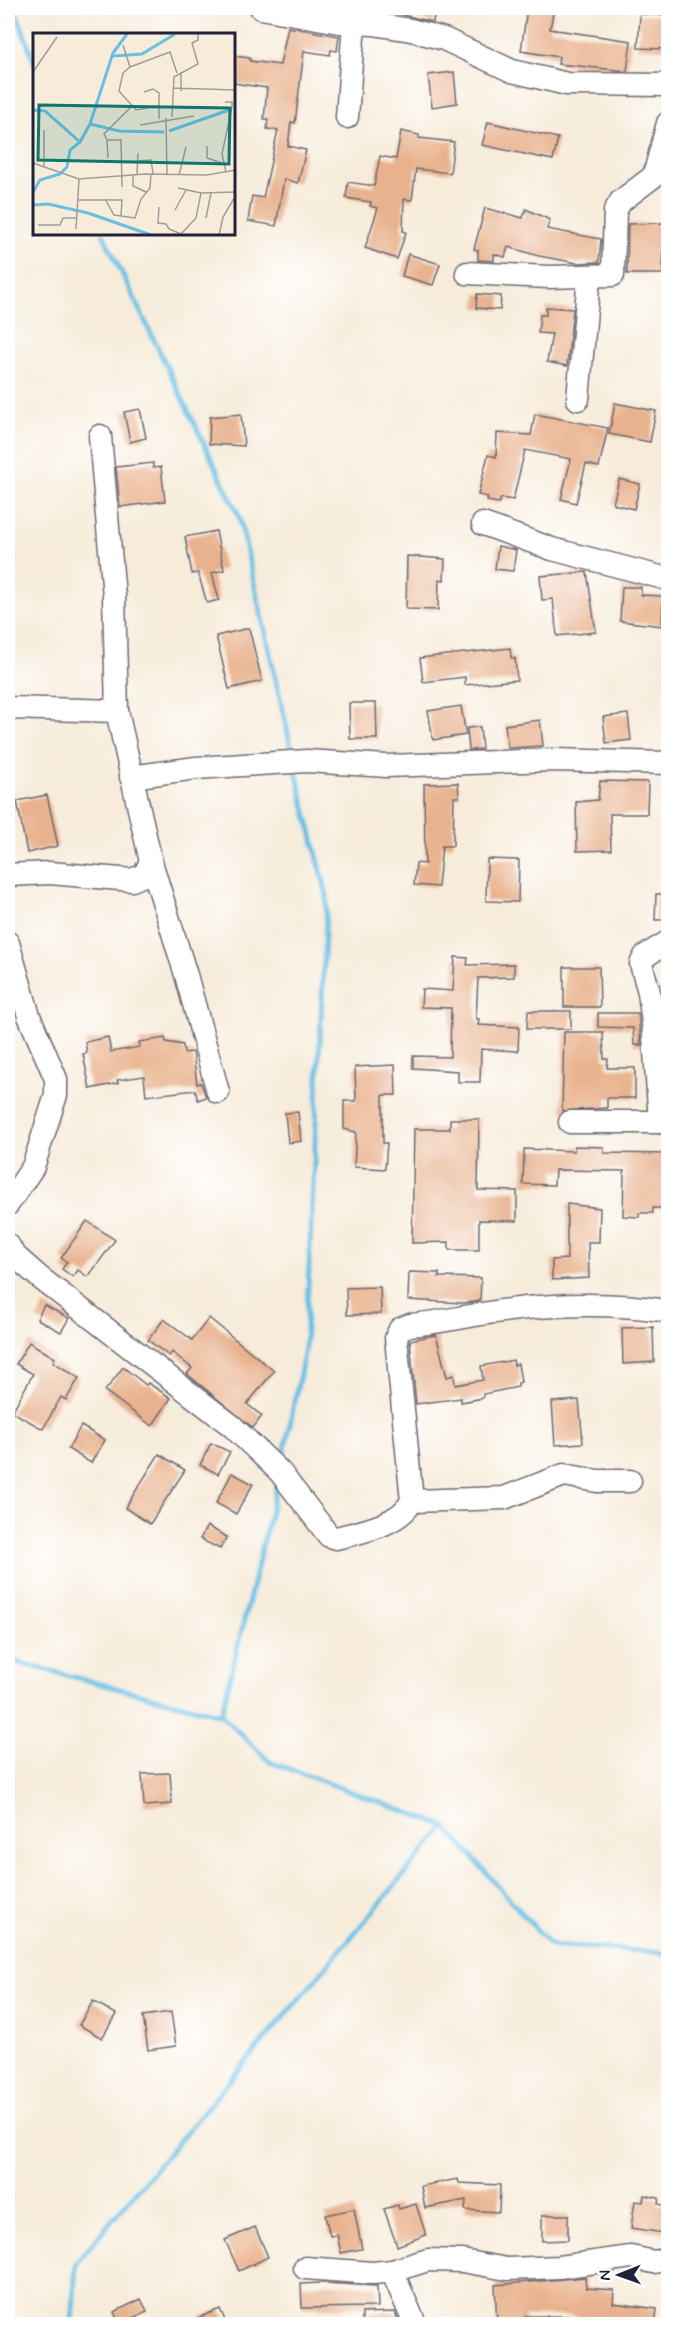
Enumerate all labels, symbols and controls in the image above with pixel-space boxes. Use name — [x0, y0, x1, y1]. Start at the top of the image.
inset map — [33, 33, 236, 236]
north arrow — [589, 2245, 649, 2305]
text: N — [595, 2270, 616, 2281]

